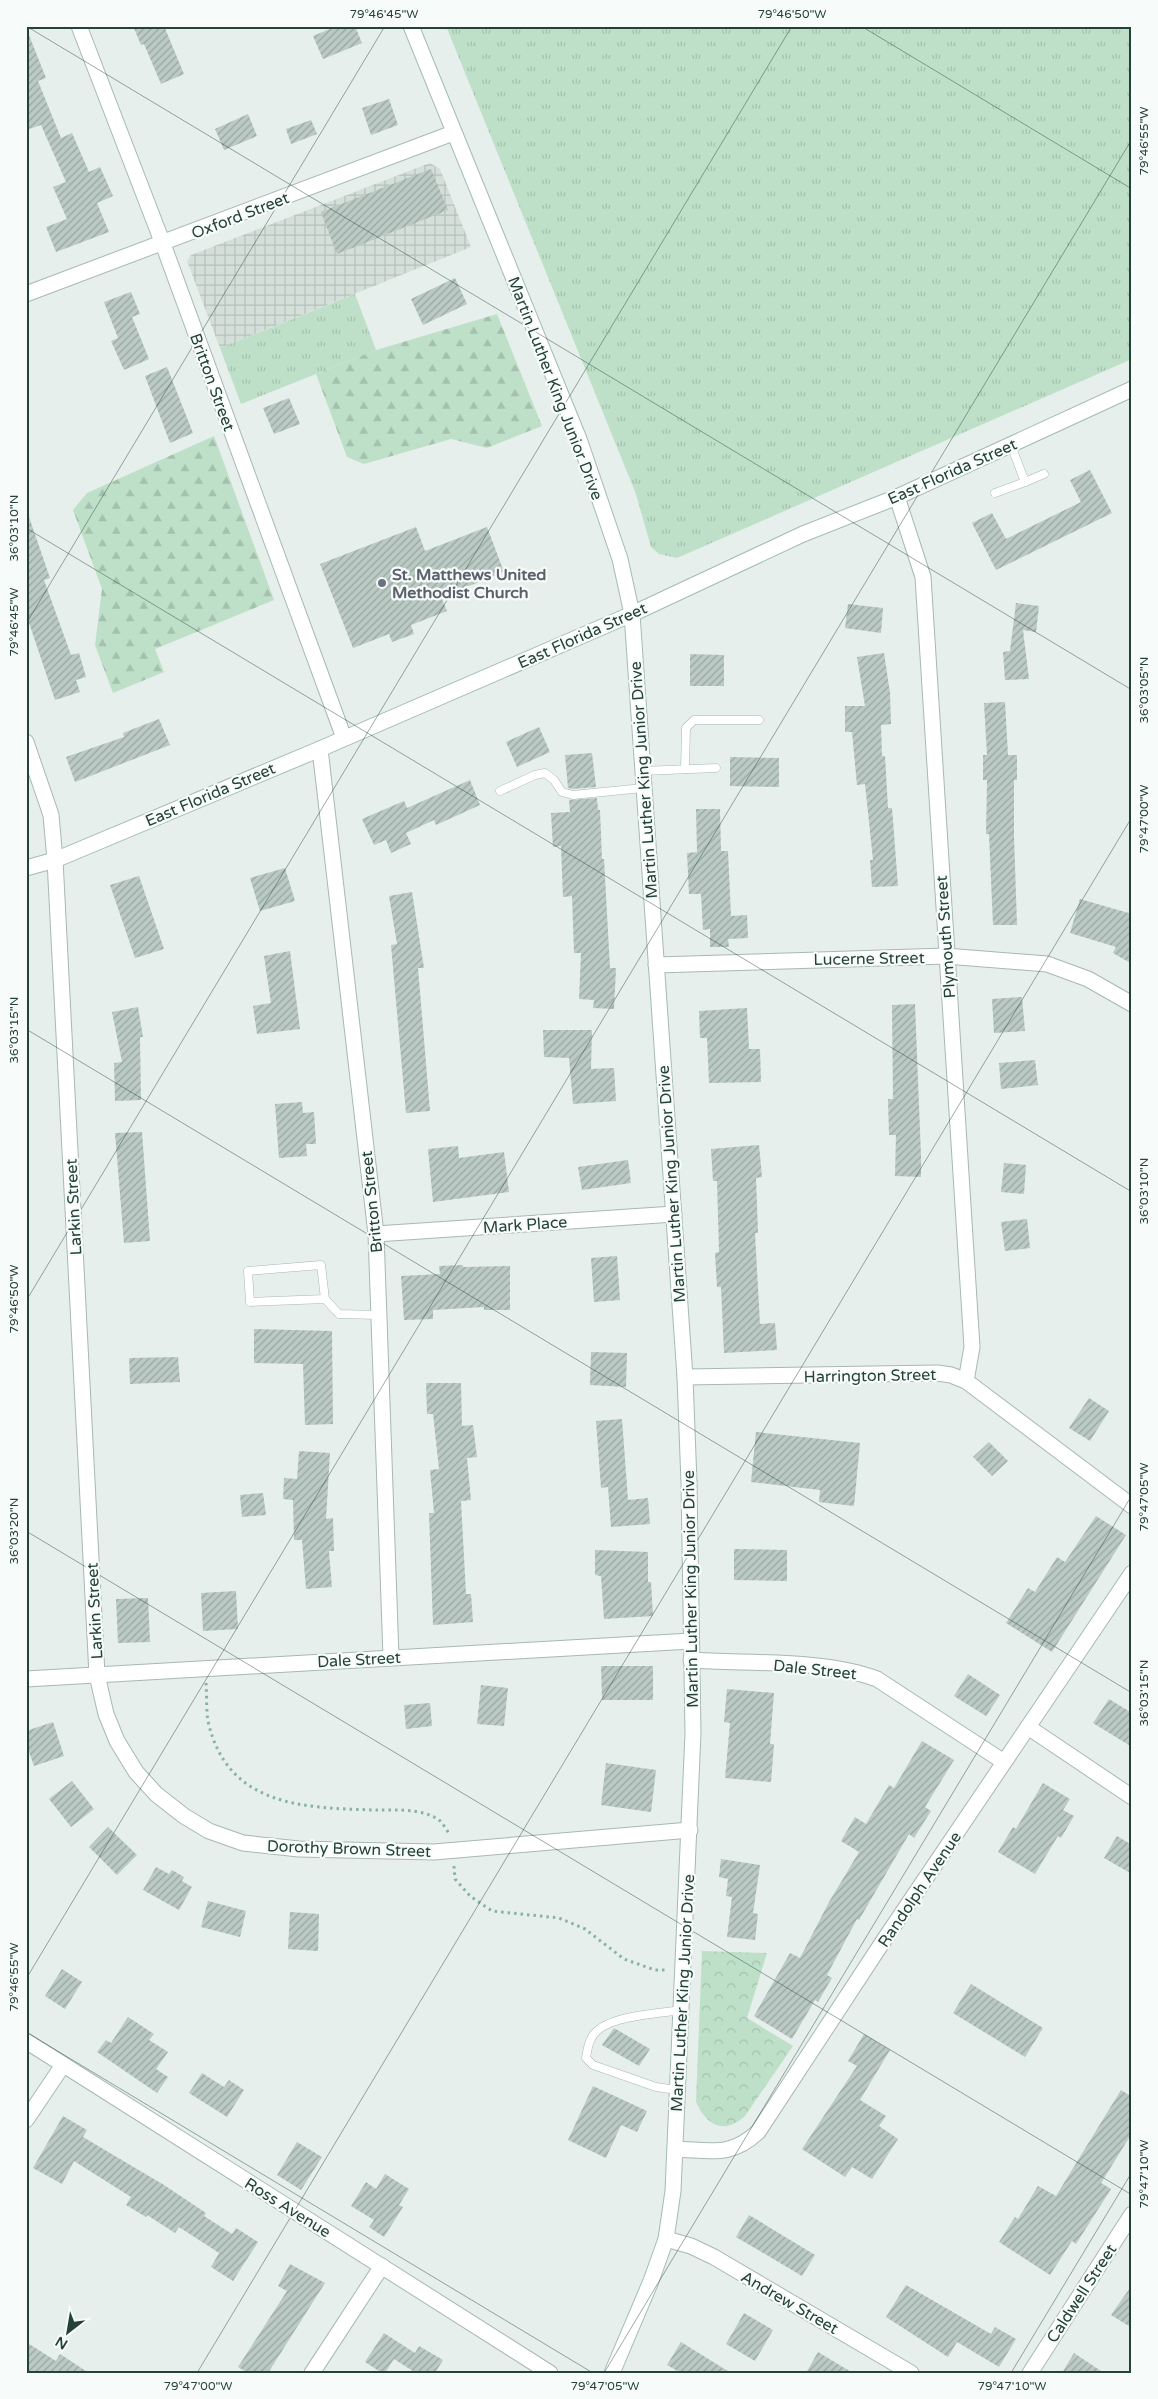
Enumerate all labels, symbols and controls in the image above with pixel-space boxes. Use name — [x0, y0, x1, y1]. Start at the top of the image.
text: 79°46'45"W — [349, 7, 419, 21]
text: 79°46'50"W — [757, 7, 827, 21]
text: 79°46'55"W — [1137, 106, 1151, 176]
street label: Oxford Street — [189, 188, 292, 244]
street label: Martin Luther King Junior Drive — [503, 274, 607, 503]
street label: Britton Street — [185, 331, 239, 434]
street label: East Florida Street — [885, 434, 1020, 509]
text: 36°03'10"N — [7, 495, 21, 561]
place label: St. Matthews United Methodist Church — [392, 565, 546, 603]
marker: St. Matthews United Methodist Church — [376, 577, 388, 589]
text: 79°46'45"W — [7, 587, 21, 657]
street label: East Florida Street — [515, 598, 650, 673]
text: 36°03'05"N — [1137, 657, 1151, 723]
street label: Martin Luther King Junior Drive — [626, 661, 662, 899]
street label: East Florida Street — [142, 758, 278, 831]
text: 79°47'00"W — [1137, 784, 1151, 854]
street label: Plymouth Street — [932, 875, 960, 999]
street label: Lucerne Street — [813, 948, 925, 970]
text: 36°03'15"N — [7, 997, 21, 1063]
street label: Martin Luther King Junior Drive — [654, 1065, 690, 1303]
street label: Britton Street — [357, 1150, 387, 1254]
street label: Larkin Street — [61, 1158, 87, 1256]
text: 36°03'10"N — [1137, 1158, 1151, 1224]
street label: Mark Place — [482, 1212, 568, 1238]
text: 79°46'50"W — [7, 1264, 21, 1334]
street label: Harrington Street — [804, 1365, 936, 1387]
text: 79°47'05"W — [1137, 1462, 1151, 1532]
street label: Martin Luther King Junior Drive — [679, 1470, 703, 1708]
text: 36°03'20"N — [7, 1498, 21, 1564]
street label: Larkin Street — [82, 1562, 108, 1660]
street label: Dale Street — [317, 1648, 401, 1672]
street label: Dale Street — [772, 1656, 858, 1684]
text: 36°03'15"N — [1137, 1660, 1151, 1726]
street label: Randolph Avenue — [874, 1828, 966, 1951]
street label: Dorothy Brown Street — [267, 1836, 431, 1862]
street label: Martin Luther King Junior Drive — [667, 1874, 699, 2112]
text: 79°46'55"W — [7, 1942, 21, 2012]
text: 79°47'10"W — [1137, 2139, 1151, 2209]
street label: Ross Avenue — [241, 2173, 334, 2242]
street label: Caldwell Street — [1042, 2240, 1121, 2347]
street label: Andrew Street — [737, 2267, 842, 2339]
north arrow — [42, 2306, 92, 2356]
text: N — [52, 2333, 71, 2353]
text: 79°47'00"W — [163, 2379, 233, 2393]
text: 79°47'05"W — [570, 2379, 640, 2393]
text: 79°47'10"W — [977, 2379, 1047, 2393]

